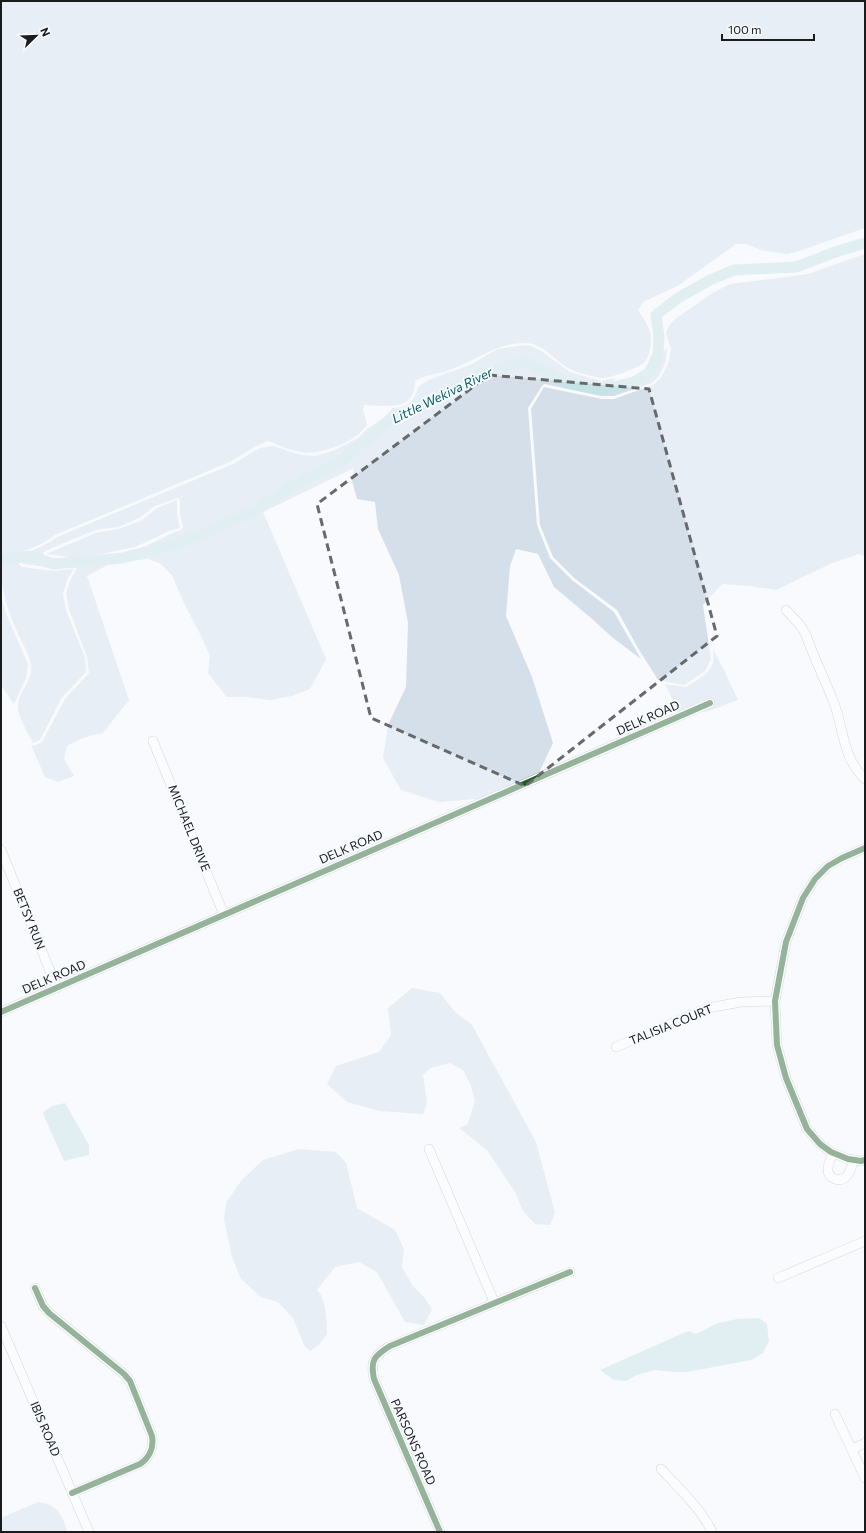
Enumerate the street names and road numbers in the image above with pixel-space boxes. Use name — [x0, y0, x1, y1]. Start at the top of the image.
street label: DELK ROAD — [614, 697, 681, 737]
street label: MICHAEL DRIVE — [166, 782, 214, 873]
street label: DELK ROAD — [317, 826, 385, 866]
street label: BETSY RUN — [11, 886, 49, 951]
street label: DELK ROAD — [20, 956, 88, 996]
street label: TALISIA COURT — [627, 1001, 715, 1047]
street label: PARSONS ROAD — [389, 1396, 439, 1487]
street label: IBIS ROAD — [28, 1399, 64, 1458]

